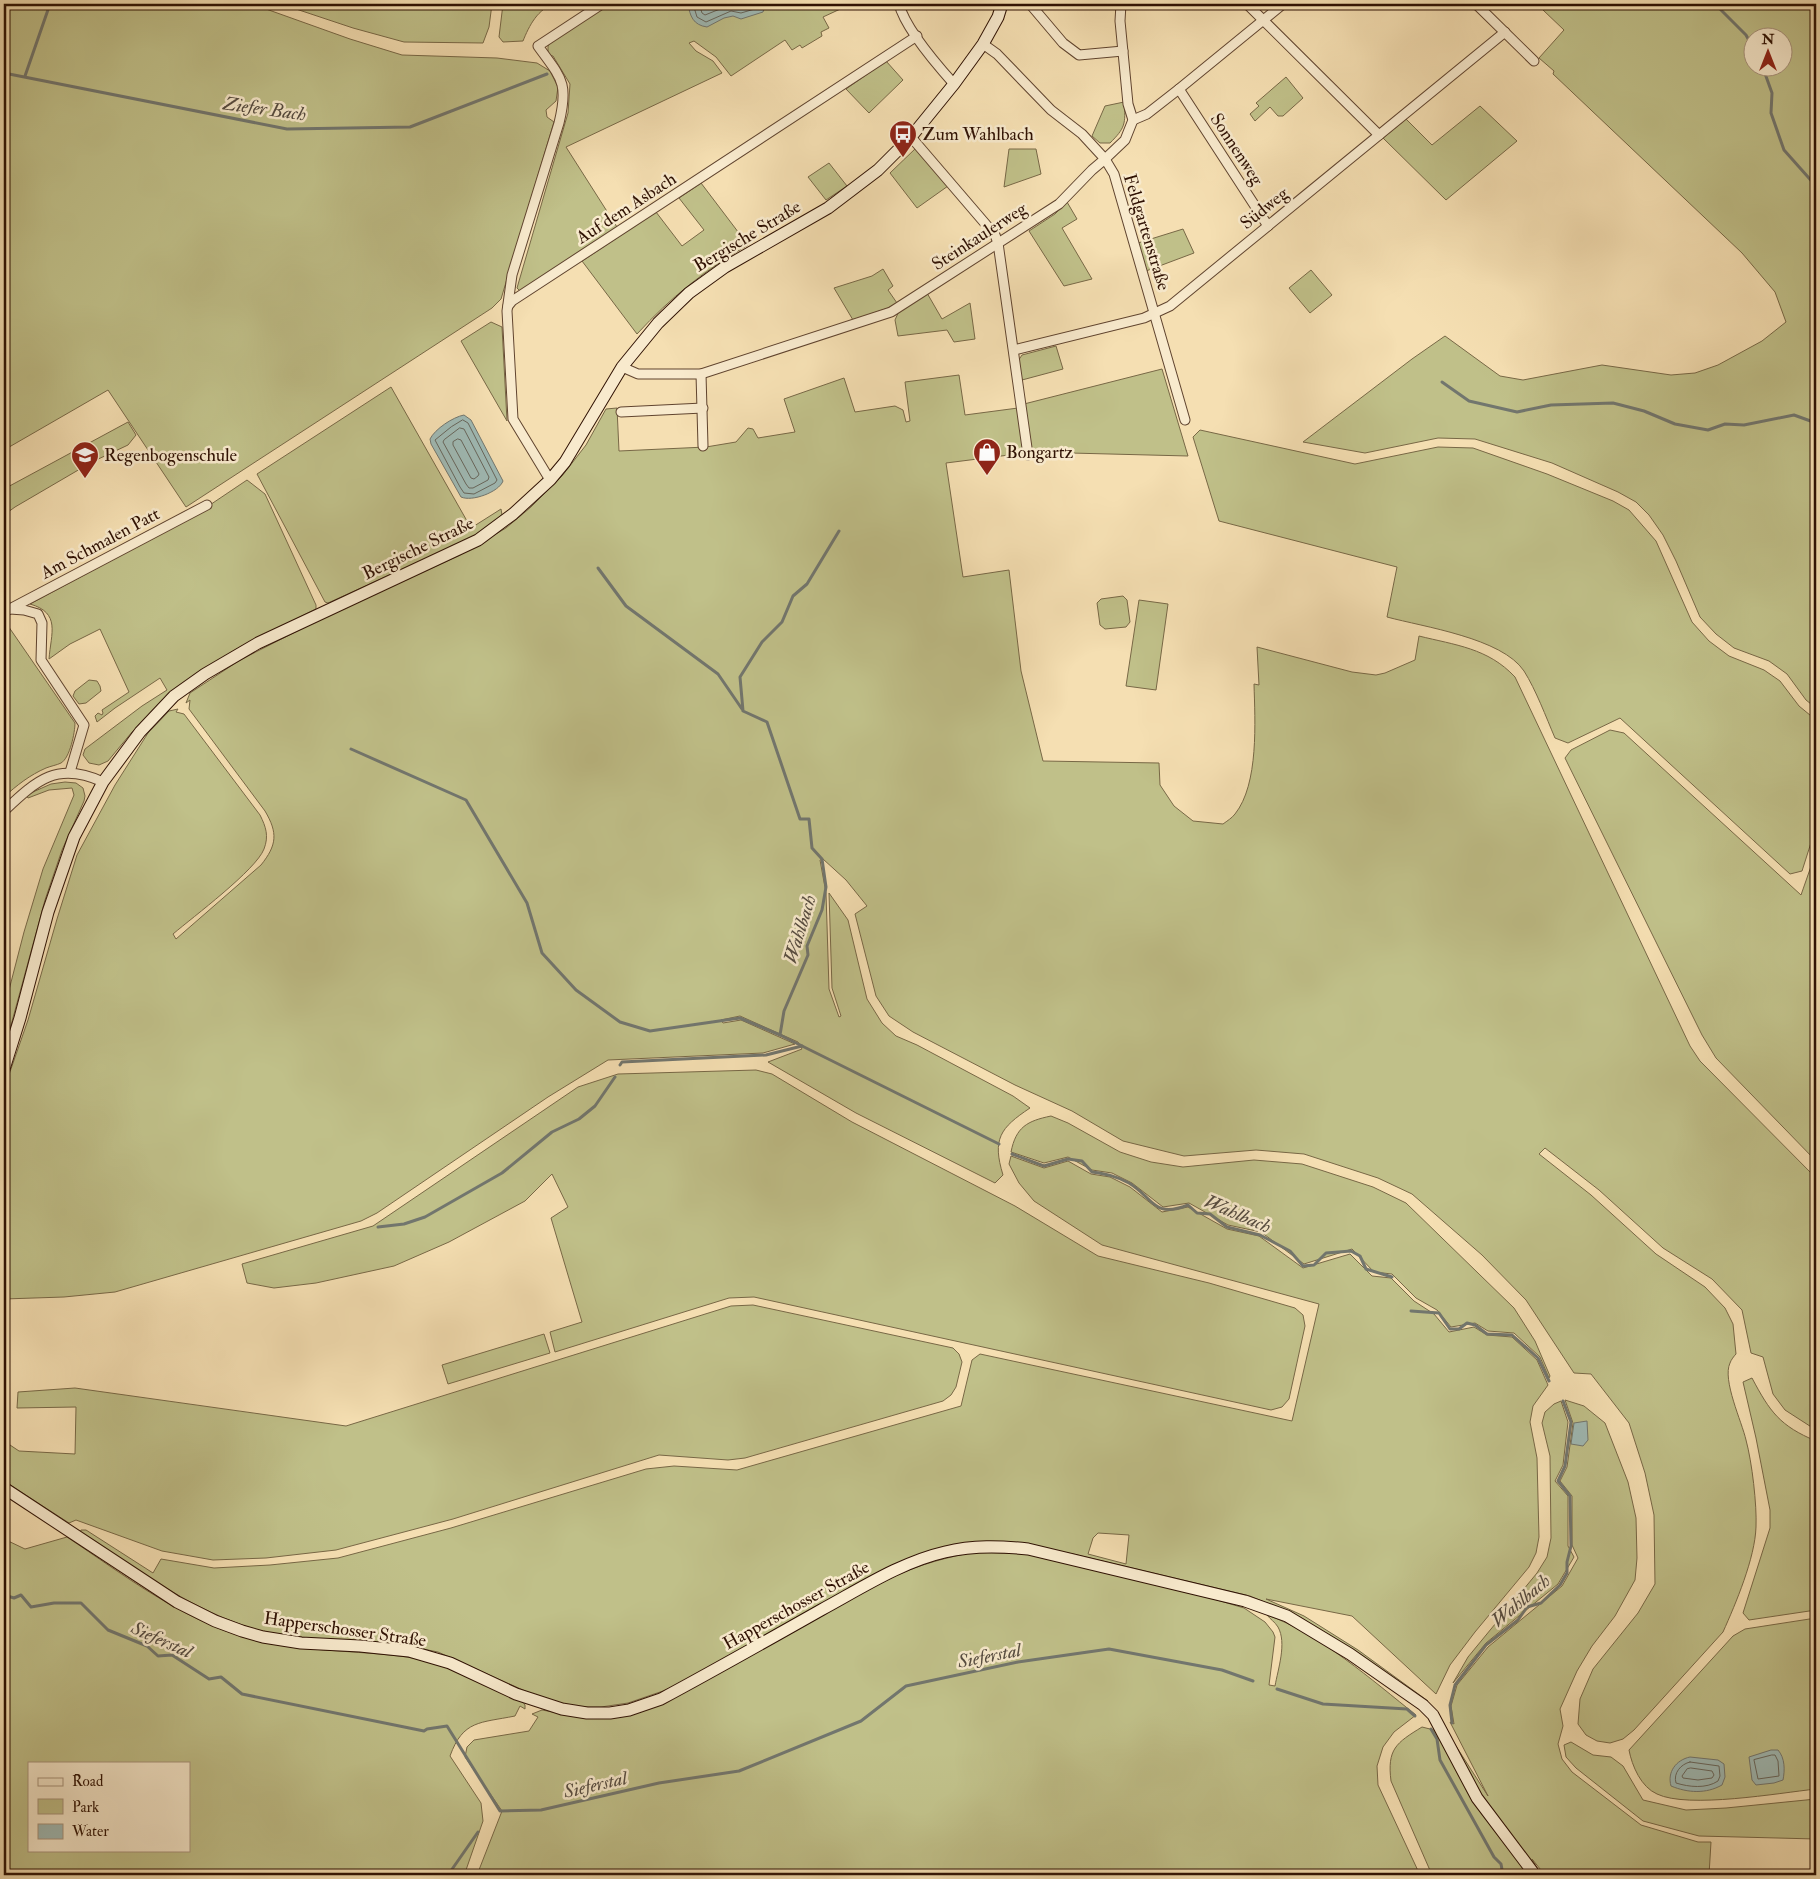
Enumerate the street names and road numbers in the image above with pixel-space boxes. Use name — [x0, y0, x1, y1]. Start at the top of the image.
street label: Sonnenweg — [1205, 109, 1269, 191]
street label: Auf dem Asbach — [571, 167, 681, 250]
street label: Feldgartenstraße — [1118, 171, 1175, 294]
street label: Südweg — [1236, 181, 1294, 235]
street label: Bergische Straße — [689, 195, 805, 277]
street label: Steinkaulerweg — [927, 197, 1032, 276]
street label: Am Schmalen Patt — [36, 502, 164, 585]
street label: Bergische Straße — [359, 511, 478, 585]
street label: Happerschosser Straße — [719, 1555, 874, 1655]
street label: Happerschosser Straße — [262, 1607, 428, 1652]

